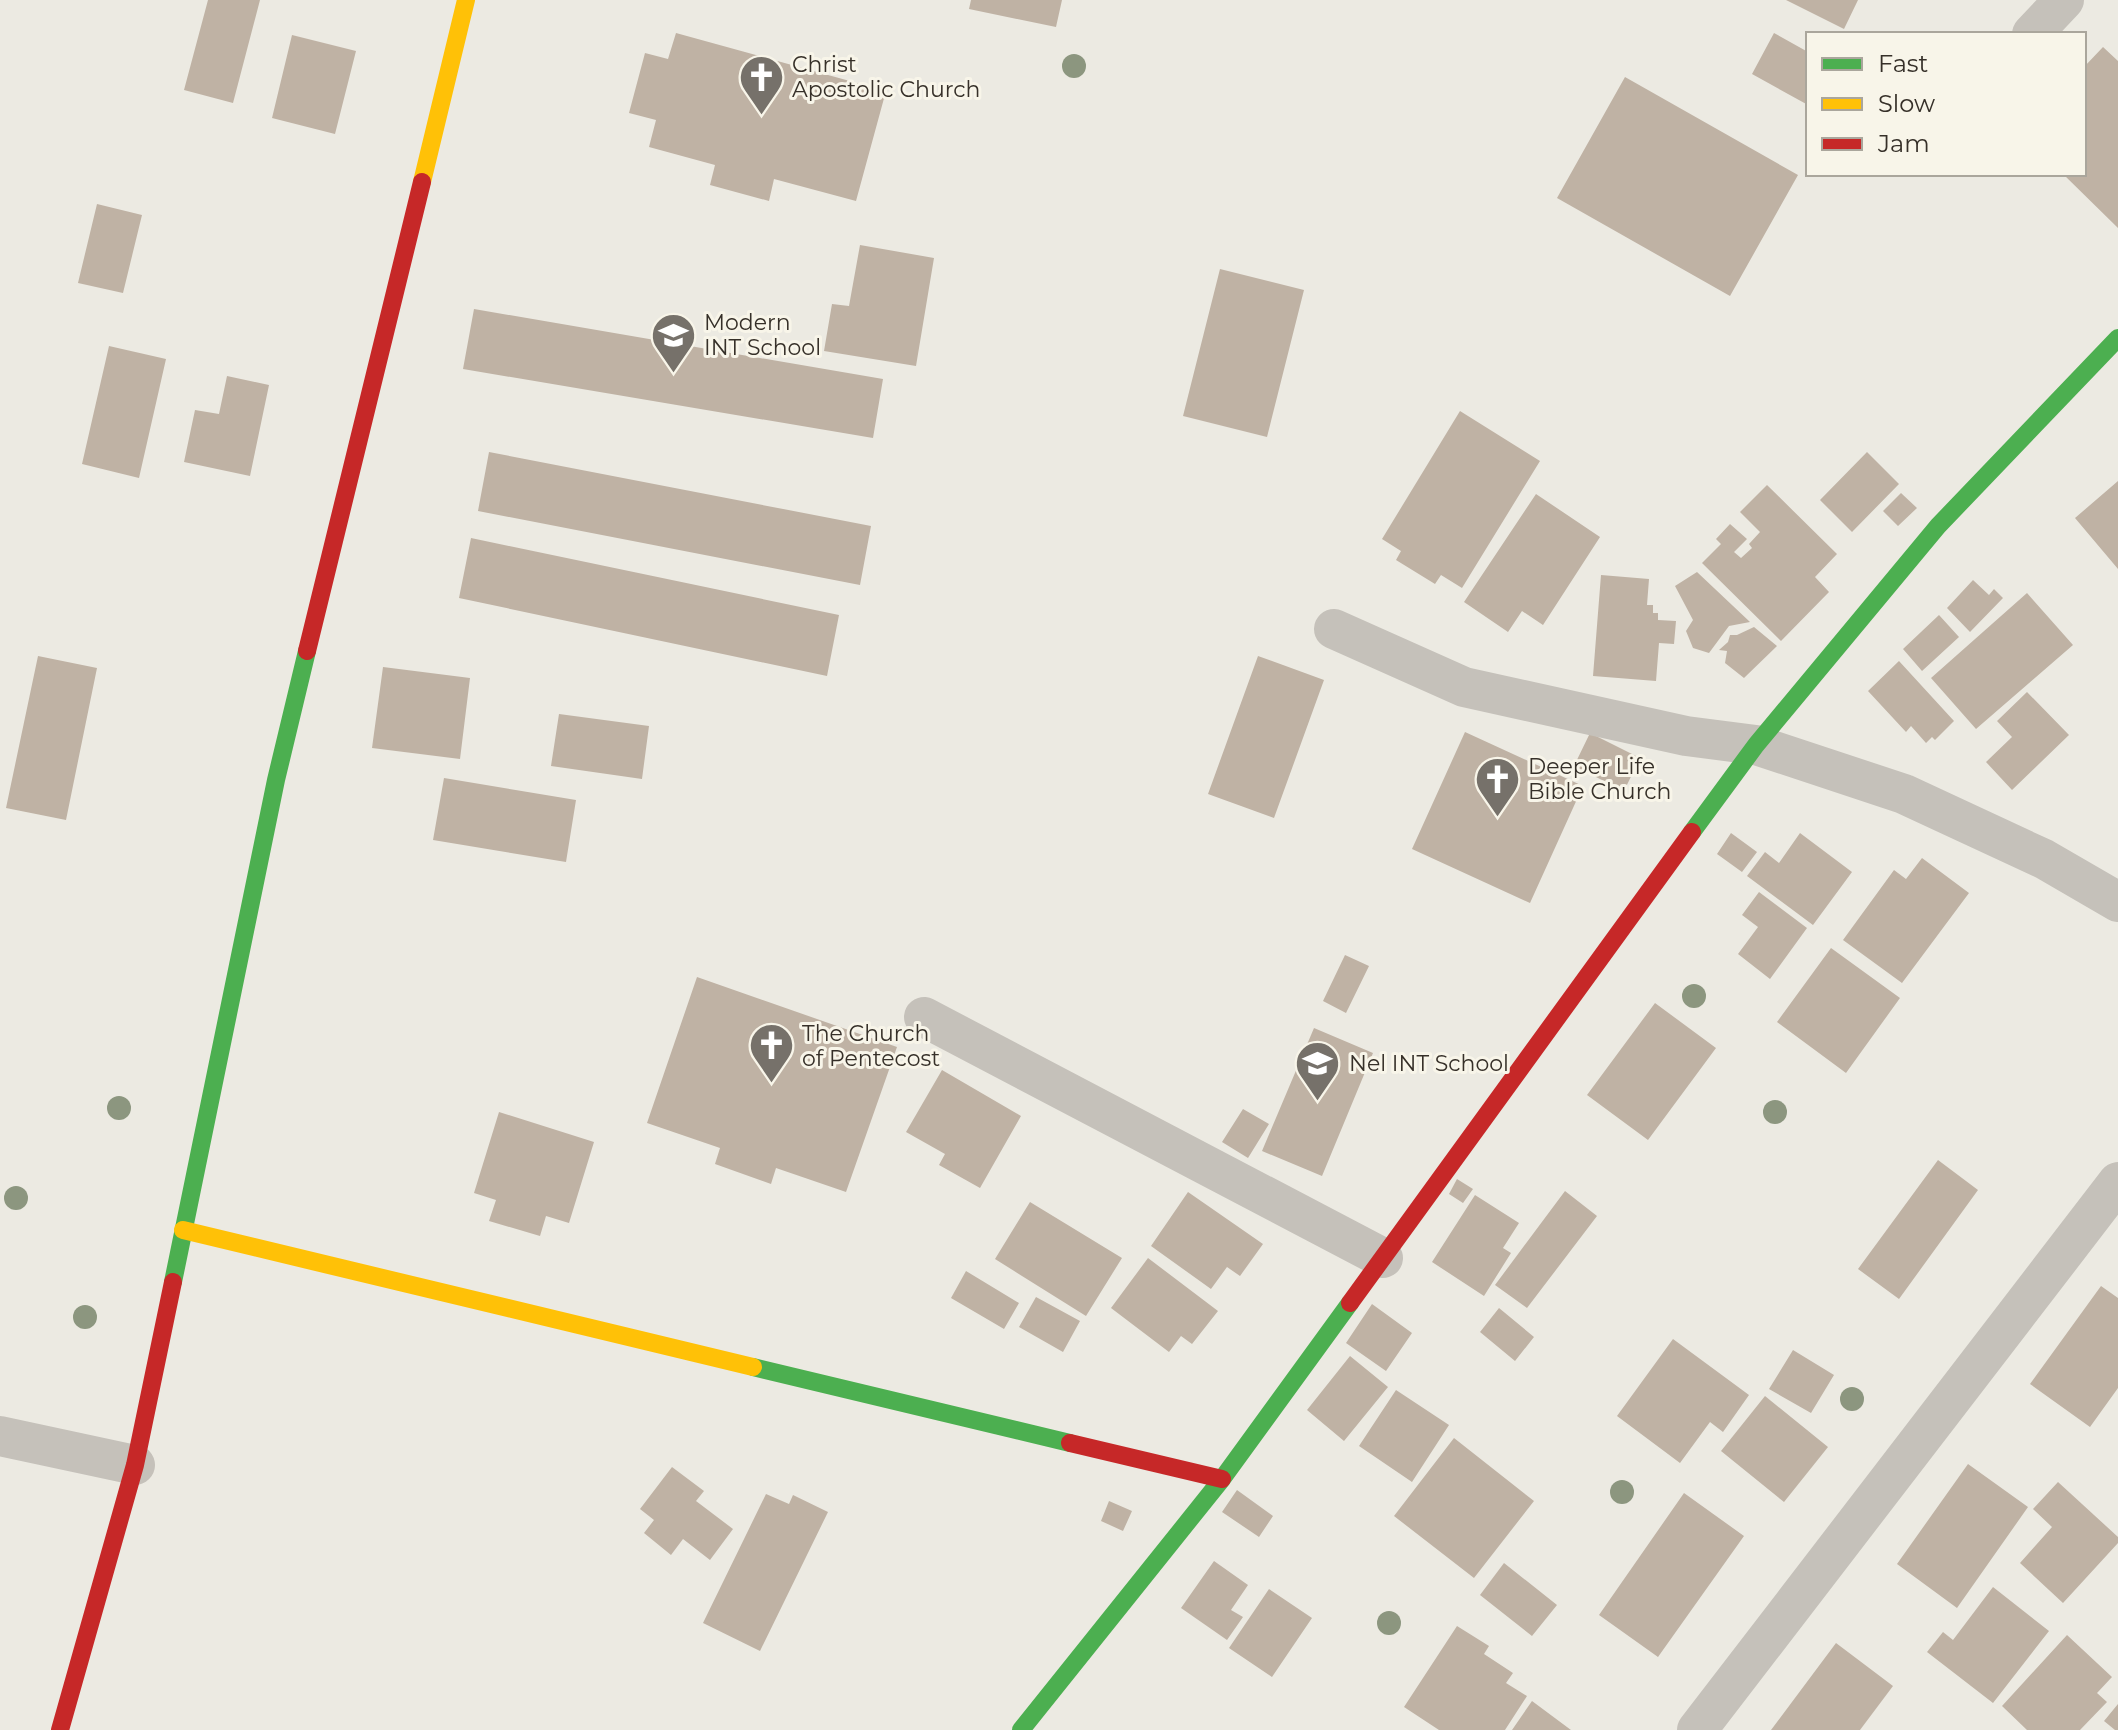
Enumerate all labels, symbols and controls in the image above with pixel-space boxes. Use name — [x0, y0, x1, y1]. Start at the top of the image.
legend — [1806, 32, 2086, 176]
text: Fast — [1878, 49, 1929, 78]
place label: Christ Apostolic Church — [792, 51, 980, 103]
church icon: Christ Apostolic Church — [737, 53, 785, 116]
text: Slow — [1878, 89, 1935, 118]
text: Jam — [1877, 129, 1930, 158]
place label: Modern INT School — [704, 309, 821, 361]
school or university icon: Modern INT School — [649, 311, 697, 374]
place label: Deeper Life Bible Church — [1528, 753, 1671, 805]
church icon: Deeper Life Bible Church — [1473, 755, 1521, 818]
place label: The Church of Pentecost — [802, 1020, 940, 1072]
church icon: The Church of Pentecost — [747, 1022, 795, 1085]
school or university icon: Nel INT School — [1294, 1039, 1342, 1102]
place label: Nel INT School — [1349, 1050, 1509, 1077]

